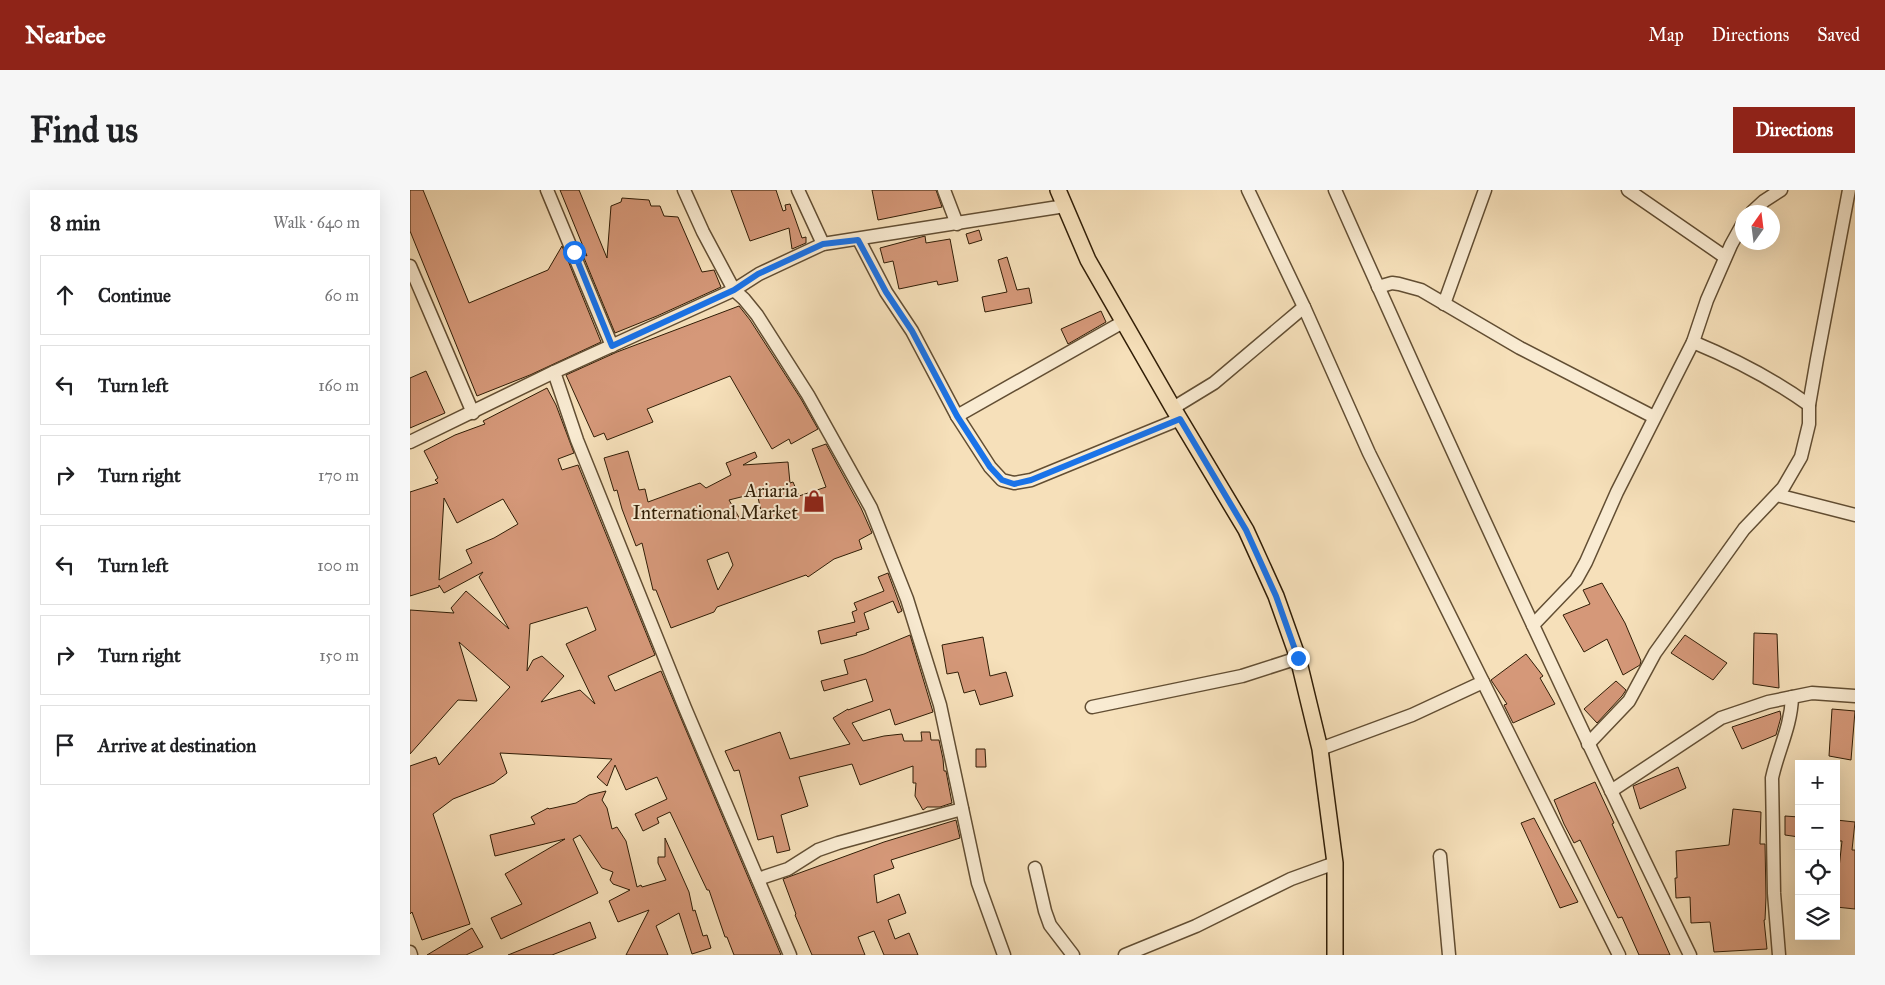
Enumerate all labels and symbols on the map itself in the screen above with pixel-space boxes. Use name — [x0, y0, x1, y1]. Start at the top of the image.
north arrow — [1735, 205, 1780, 250]
route start — [563, 241, 586, 264]
place label: Ariaria International Market — [633, 479, 799, 524]
shop icon: Ariaria International Market — [801, 488, 827, 514]
route end — [1287, 647, 1310, 670]

